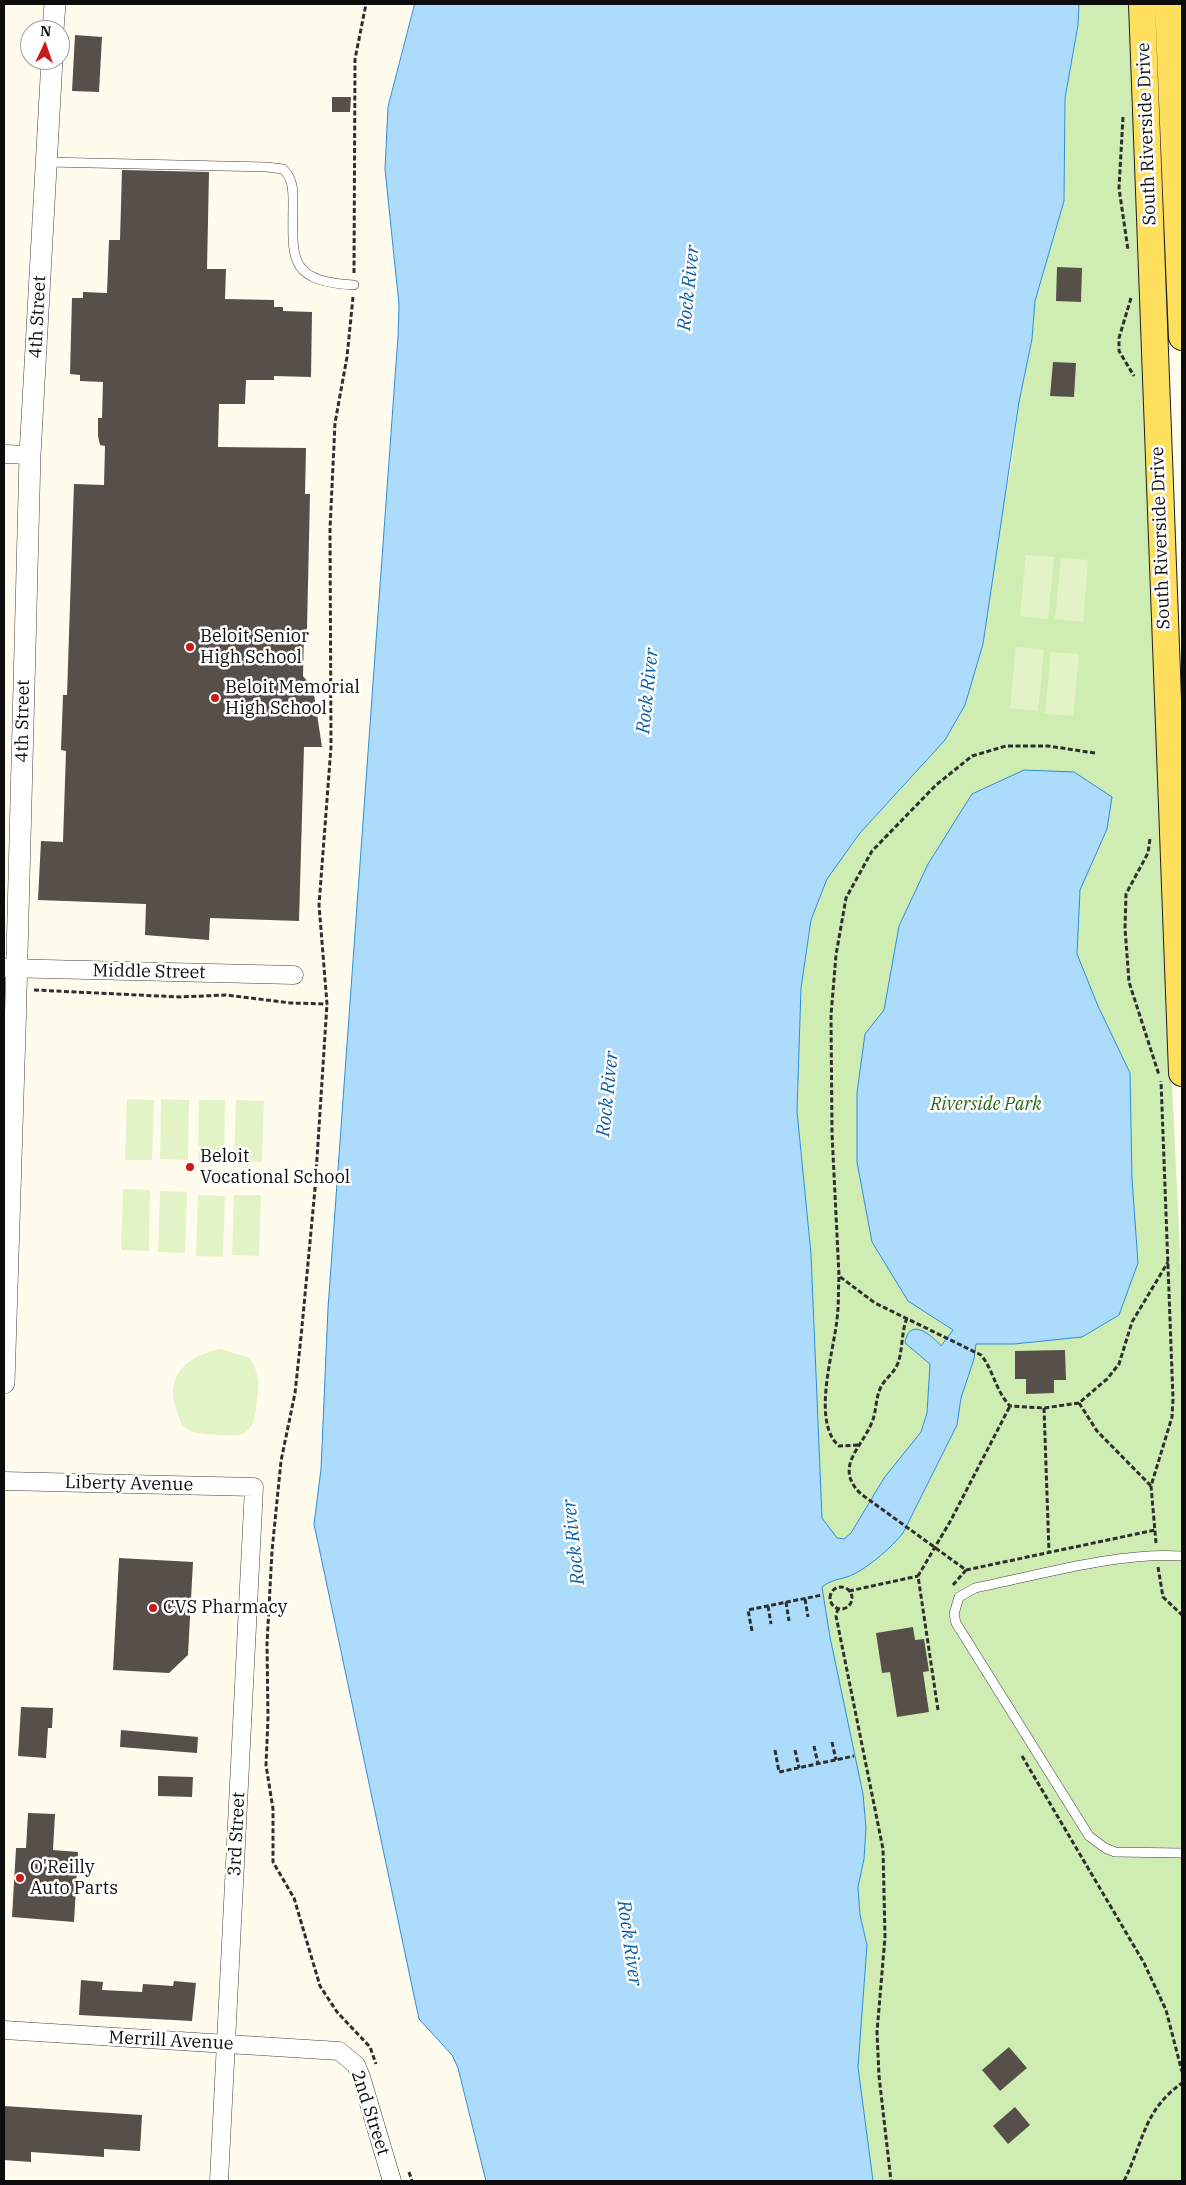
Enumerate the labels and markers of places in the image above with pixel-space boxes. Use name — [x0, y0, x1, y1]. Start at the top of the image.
place label: Beloit Senior High School — [200, 626, 309, 669]
marker: Beloit Senior High School — [184, 641, 196, 653]
place label: Beloit Memorial High School — [225, 677, 360, 720]
marker: Beloit Memorial High School — [209, 692, 221, 704]
place label: Beloit Vocational School — [200, 1146, 350, 1188]
marker: Beloit Vocational School — [184, 1161, 196, 1173]
place label: CVS Pharmacy — [163, 1597, 287, 1619]
marker: CVS Pharmacy — [147, 1602, 159, 1614]
place label: O'Reilly Auto Parts — [30, 1857, 118, 1900]
marker: O'Reilly Auto Parts — [14, 1872, 26, 1884]

